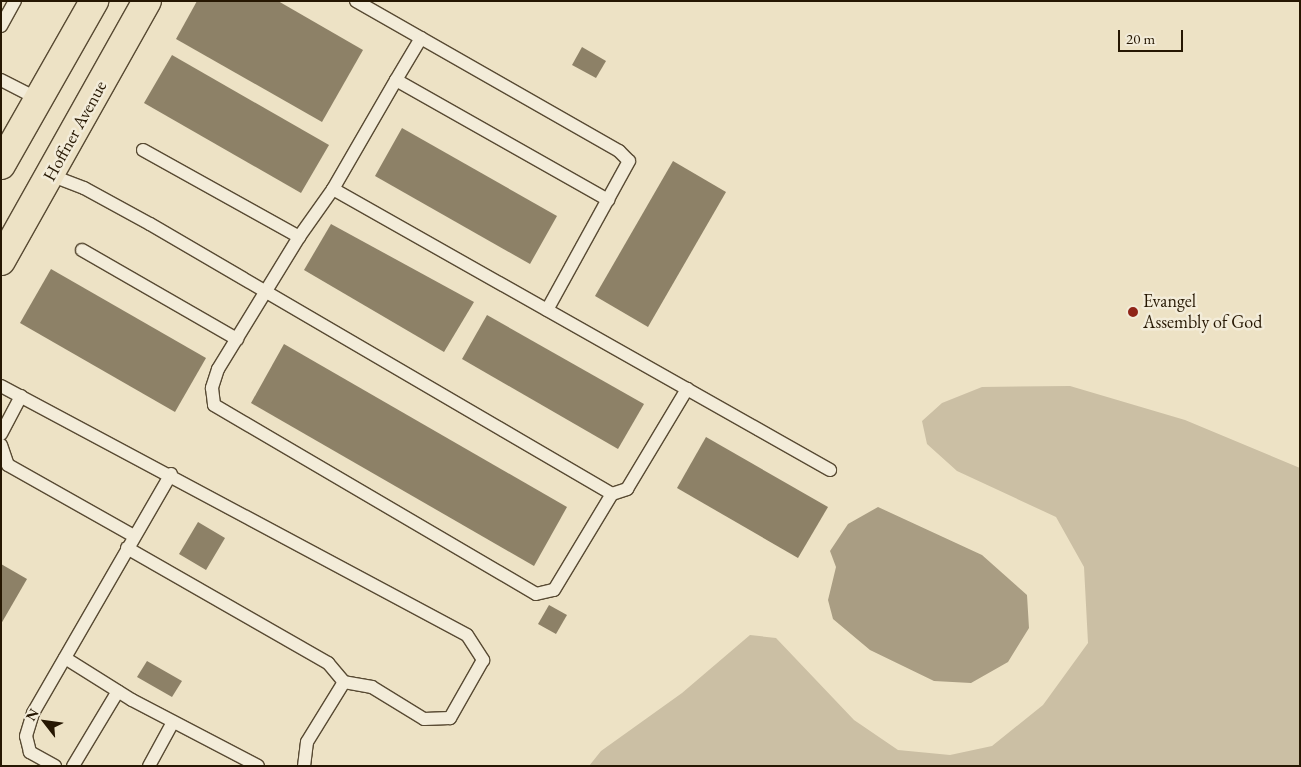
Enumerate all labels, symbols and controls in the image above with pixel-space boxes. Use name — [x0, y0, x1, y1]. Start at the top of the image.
scale bar — [1121, 20, 1186, 52]
text: 20 m — [1126, 29, 1155, 48]
street label: Hoffner Avenue — [38, 77, 112, 185]
place label: Evangel Assembly of God — [1143, 291, 1262, 334]
marker: Evangel Assembly of God — [1127, 306, 1139, 318]
north arrow — [20, 697, 70, 747]
text: N — [21, 705, 43, 724]

